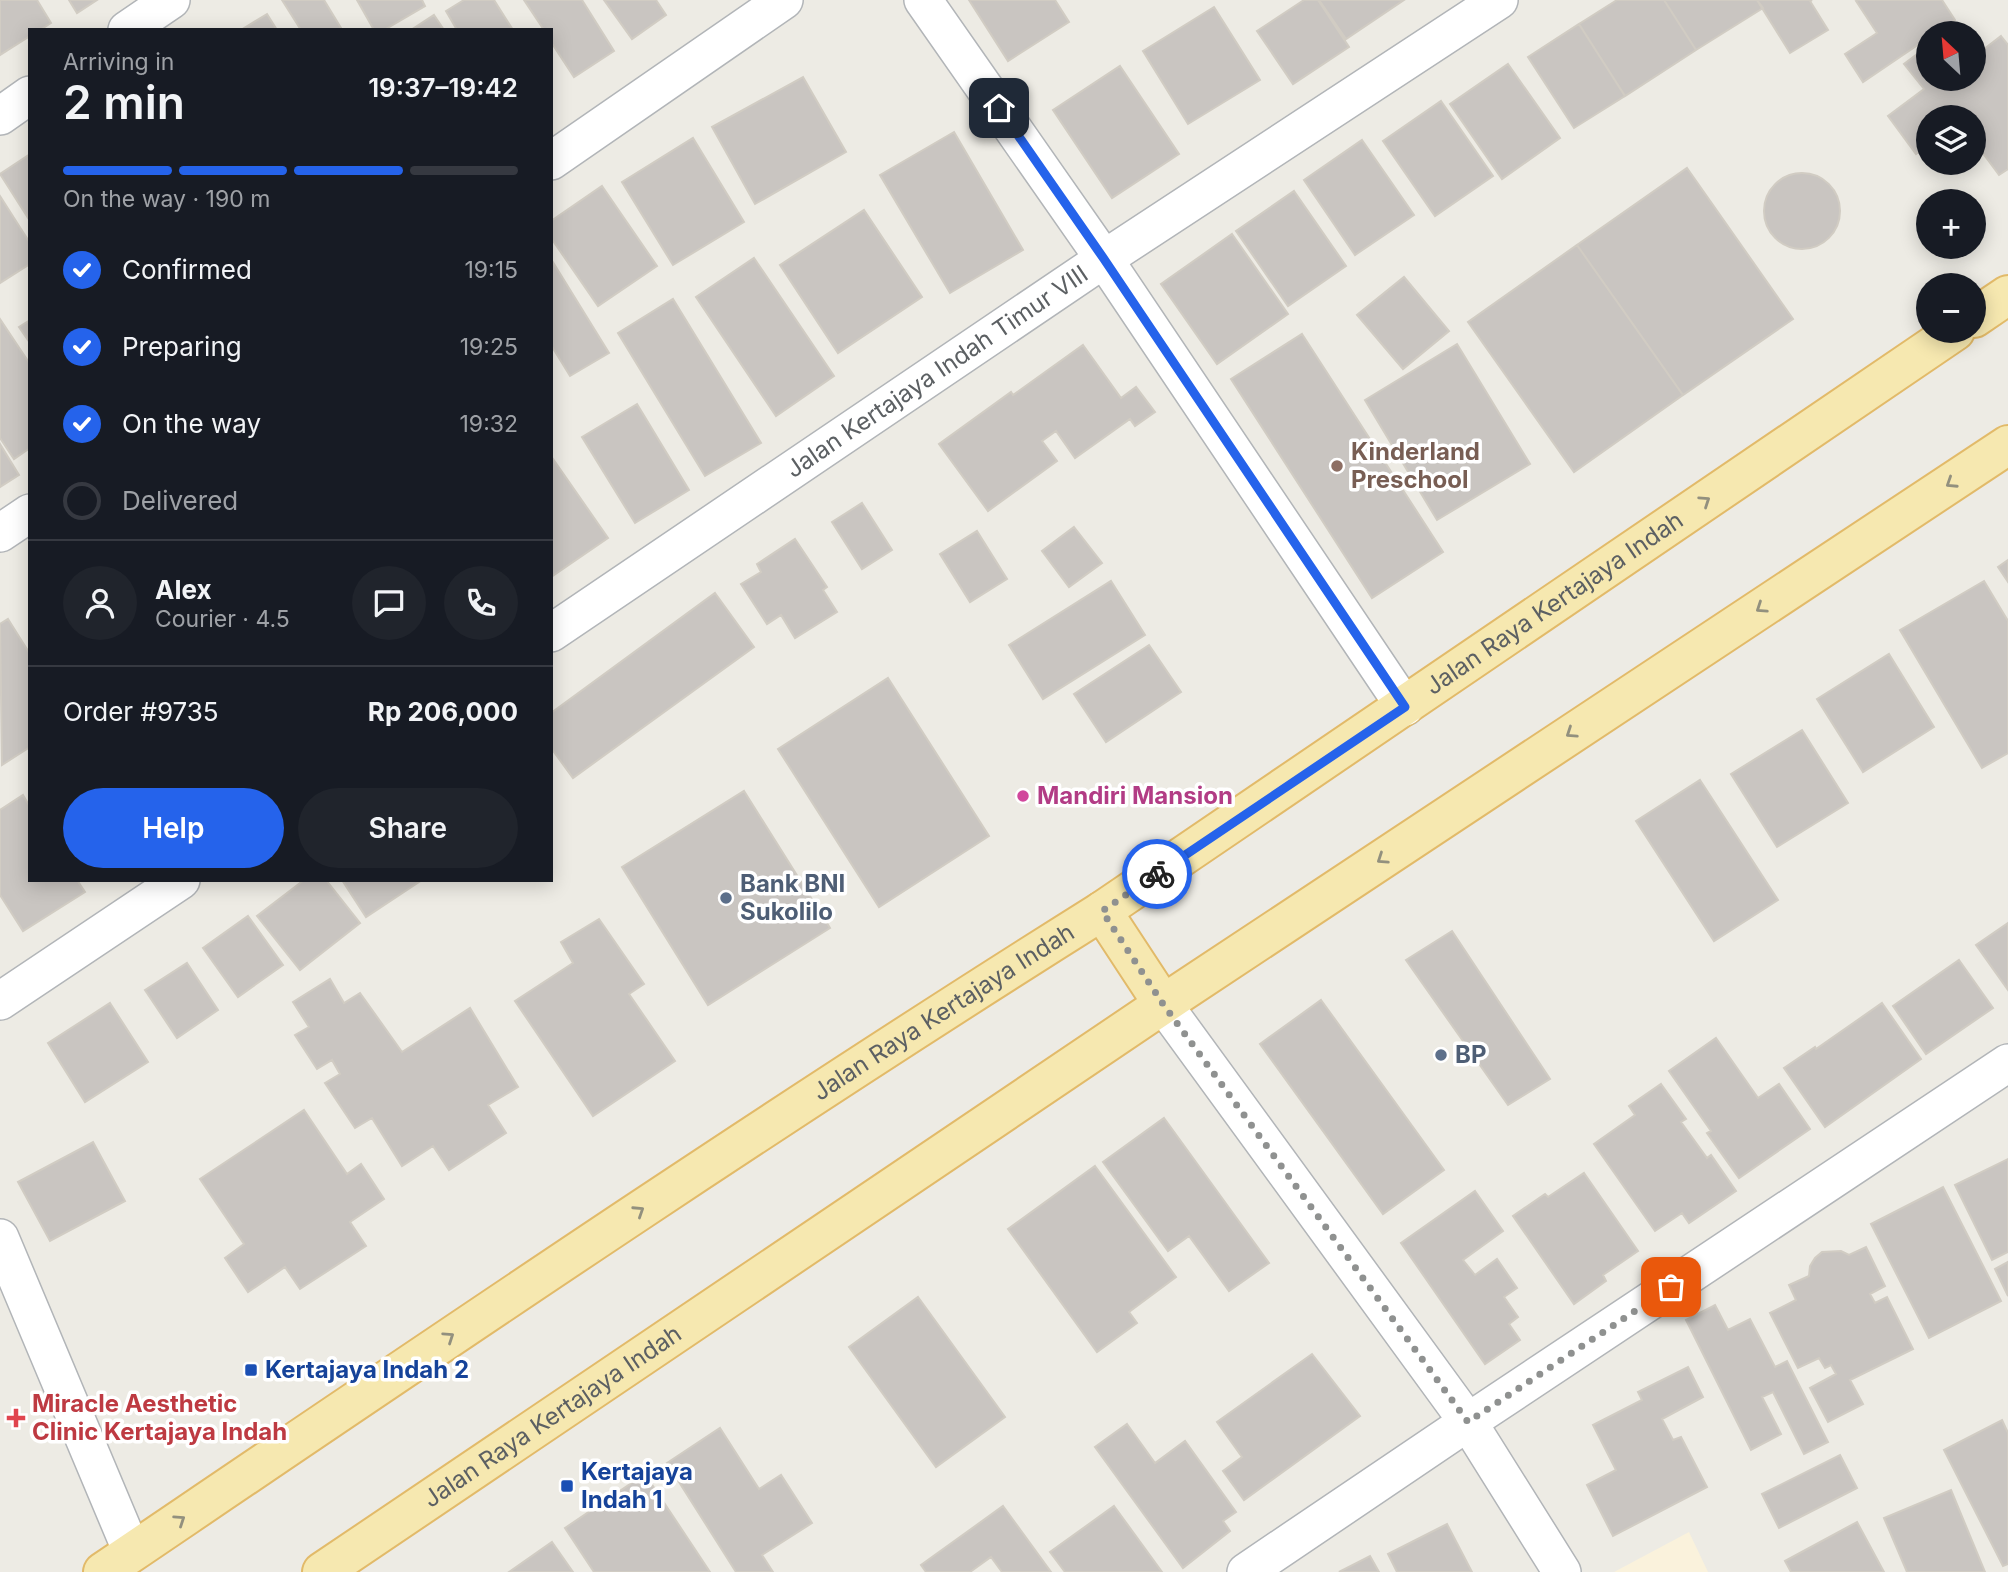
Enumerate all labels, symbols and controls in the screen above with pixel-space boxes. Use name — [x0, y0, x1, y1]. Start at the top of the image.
north arrow — [1916, 21, 1986, 91]
map controls — [1916, 21, 1986, 343]
text: Arriving in — [63, 48, 174, 76]
text: 19:37–19:42 — [368, 72, 518, 103]
text: 2 min — [63, 74, 185, 130]
pin — [969, 78, 1029, 138]
icon: home — [980, 89, 1018, 127]
button: layers — [1916, 105, 1986, 175]
text: On the way · 190 m — [63, 185, 270, 213]
button: + — [1916, 189, 1986, 259]
icon: check — [63, 251, 101, 289]
text: Confirmed — [122, 254, 252, 285]
text: 19:15 — [464, 256, 518, 284]
street label: Jalan Kertajaya Indah Timur VIII — [780, 259, 1093, 484]
button: − — [1916, 273, 1986, 343]
icon: check — [63, 328, 101, 366]
text: Preparing — [122, 331, 242, 362]
text: 19:25 — [460, 333, 518, 361]
icon: check — [63, 405, 101, 443]
text: On the way — [122, 408, 261, 439]
text: 19:32 — [460, 410, 518, 438]
place label: Kinderland Preschool — [1351, 437, 1480, 494]
marker: Kinderland Preschool — [1329, 458, 1345, 474]
one-way arrow — [1945, 474, 1958, 487]
text: Delivered — [122, 485, 238, 516]
one-way arrow — [1697, 497, 1710, 509]
street label: Jalan Raya Kertajaya Indah — [1420, 505, 1688, 701]
button: person — [63, 566, 137, 640]
button: chat — [352, 566, 426, 640]
button: phone — [444, 566, 518, 640]
text: Alex — [155, 574, 212, 605]
one-way arrow — [1755, 599, 1768, 612]
text: Courier · 4.5 — [155, 605, 290, 633]
text: Order #9735 — [63, 696, 219, 727]
text: Rp 206,000 — [368, 696, 518, 727]
one-way arrow — [1566, 725, 1579, 738]
place label: Mandiri Mansion — [1037, 781, 1233, 810]
button: Help — [63, 788, 284, 868]
button: Share — [298, 788, 518, 868]
marker: Mandiri Mansion — [1015, 788, 1031, 804]
courier — [1122, 839, 1192, 909]
one-way arrow — [1376, 851, 1389, 864]
icon: bike — [1138, 855, 1176, 893]
place label: Bank BNI Sukolilo — [740, 869, 845, 926]
marker: Bank BNI Sukolilo — [718, 890, 734, 906]
street label: Jalan Raya Kertajaya Indah — [807, 917, 1080, 1106]
place label: BP — [1455, 1040, 1486, 1069]
marker: BP — [1433, 1047, 1449, 1063]
one-way arrow — [631, 1207, 644, 1220]
pin — [1641, 1257, 1701, 1317]
icon: bag — [1652, 1268, 1690, 1306]
street label: Jalan Raya Kertajaya Indah — [418, 1319, 687, 1513]
one-way arrow — [441, 1332, 454, 1345]
place label: Kertajaya Indah 2 — [265, 1355, 469, 1384]
marker: Kertajaya Indah 2 — [243, 1362, 259, 1378]
place label: Miracle Aesthetic Clinic Kertajaya Indah — [32, 1389, 287, 1446]
marker: Miracle Aesthetic Clinic Kertajaya Indah — [6, 1408, 26, 1428]
place label: Kertajaya Indah 1 — [581, 1457, 693, 1514]
marker: Kertajaya Indah 1 — [559, 1478, 575, 1494]
one-way arrow — [172, 1516, 185, 1528]

